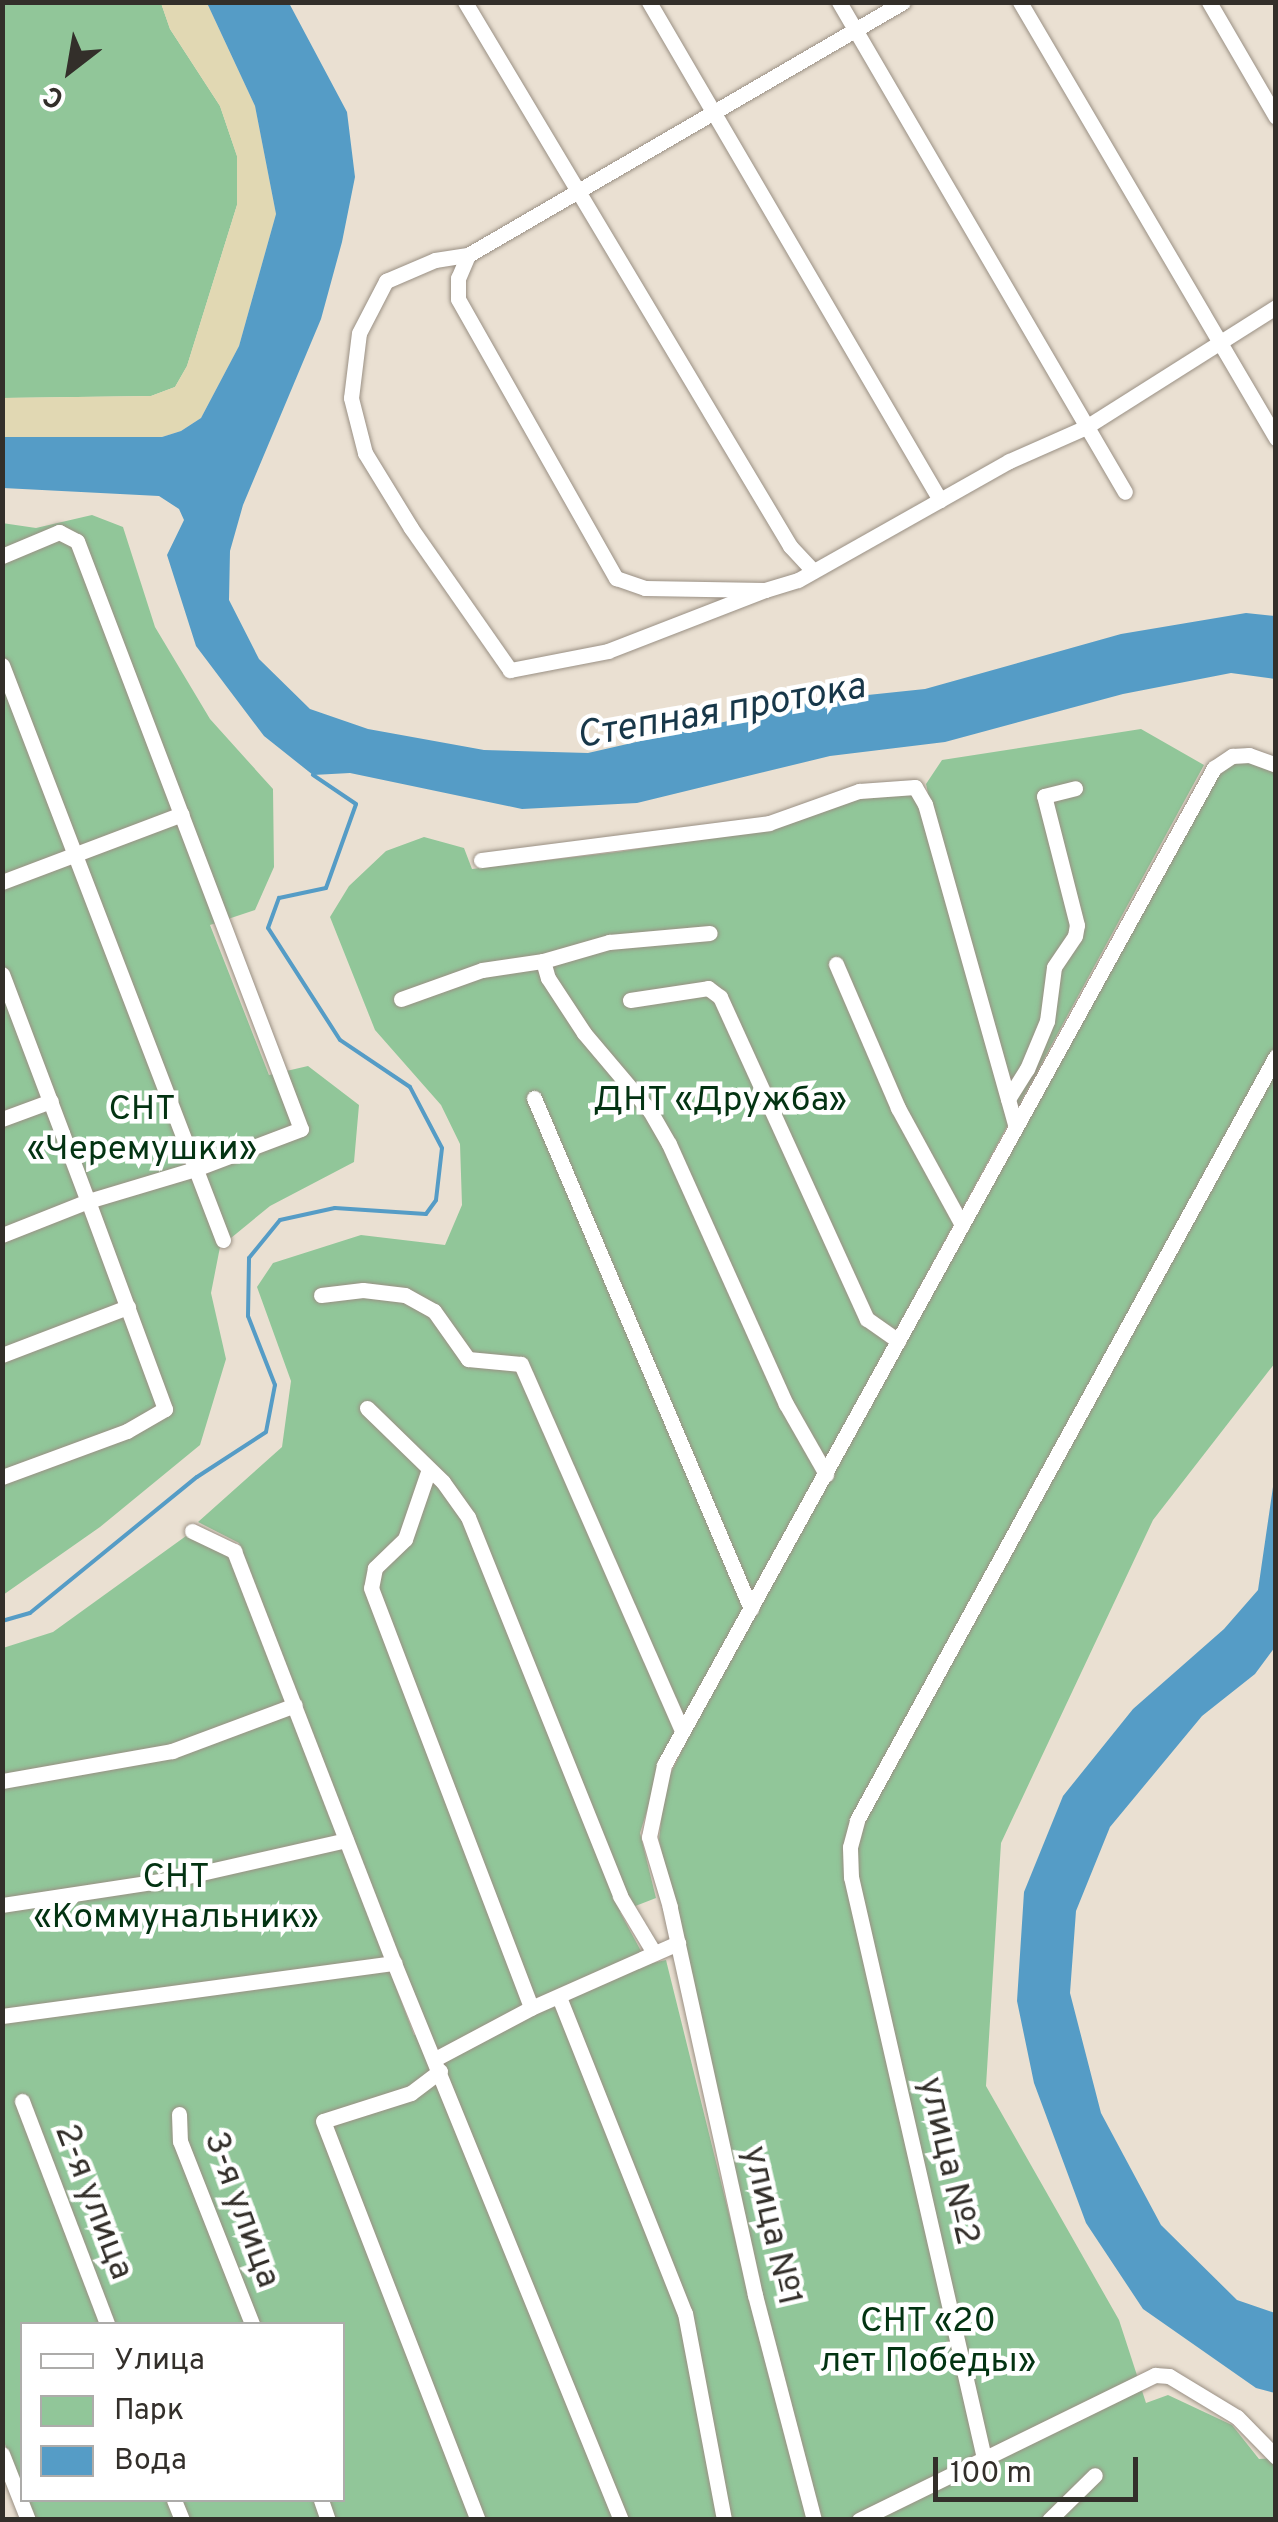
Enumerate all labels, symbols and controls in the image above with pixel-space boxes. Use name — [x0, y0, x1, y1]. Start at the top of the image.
north arrow — [20, 20, 120, 120]
text: С — [38, 76, 71, 116]
water label: Степная протока — [573, 665, 869, 761]
park label: ДНТ «Дружба» — [592, 1080, 848, 1122]
park label: СНТ «Черемушки» — [27, 1089, 257, 1171]
park label: СНТ «Коммунальник» — [33, 1857, 319, 1939]
street label: улица №2 — [908, 2073, 988, 2249]
street label: 2-я улица — [44, 2118, 142, 2286]
street label: 3-я улица — [193, 2126, 289, 2294]
street label: улица №1 — [732, 2142, 810, 2310]
park label: СНТ «20 лет Победы» — [820, 2301, 1036, 2383]
legend — [20, 2322, 345, 2502]
text: Улица — [114, 2343, 205, 2380]
text: Парк — [114, 2393, 184, 2430]
scale bar — [938, 2437, 1143, 2499]
text: Вода — [114, 2443, 187, 2480]
text: 100 m — [950, 2456, 1032, 2493]

